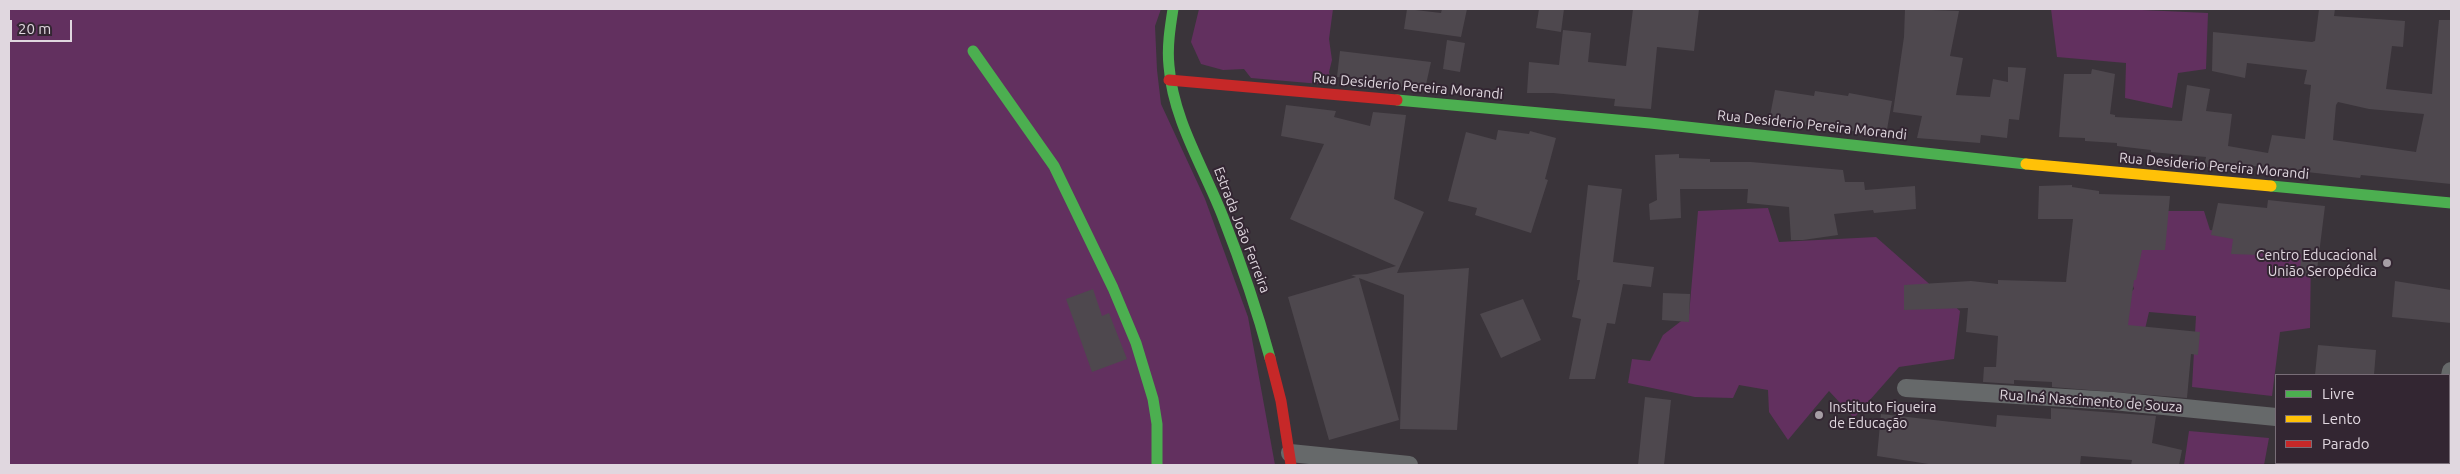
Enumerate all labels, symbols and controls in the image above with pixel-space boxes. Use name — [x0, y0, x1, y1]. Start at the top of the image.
scale bar — [12, 10, 75, 42]
text: 20 m — [18, 20, 51, 37]
street label: Rua Desiderio Pereira Morandi — [1312, 69, 1504, 103]
street label: Rua Desiderio Pereira Morandi — [1716, 107, 1908, 143]
street label: Rua Desiderio Pereira Morandi — [2118, 149, 2310, 183]
street label: Estrada João Ferreira — [1210, 165, 1274, 295]
place label: Centro Educacional União Seropédica — [2256, 247, 2377, 280]
marker: Centro Educacional União Seropédica — [2381, 257, 2393, 269]
legend — [2275, 374, 2450, 464]
text: Livre — [2322, 385, 2355, 402]
street label: Rua Iná Nascimento de Souza — [1999, 386, 2183, 416]
place label: Instituto Figueira de Educação — [1829, 399, 1936, 432]
marker: Instituto Figueira de Educação — [1813, 409, 1825, 421]
text: Lento — [2322, 410, 2361, 427]
text: Parado — [2322, 435, 2369, 452]

